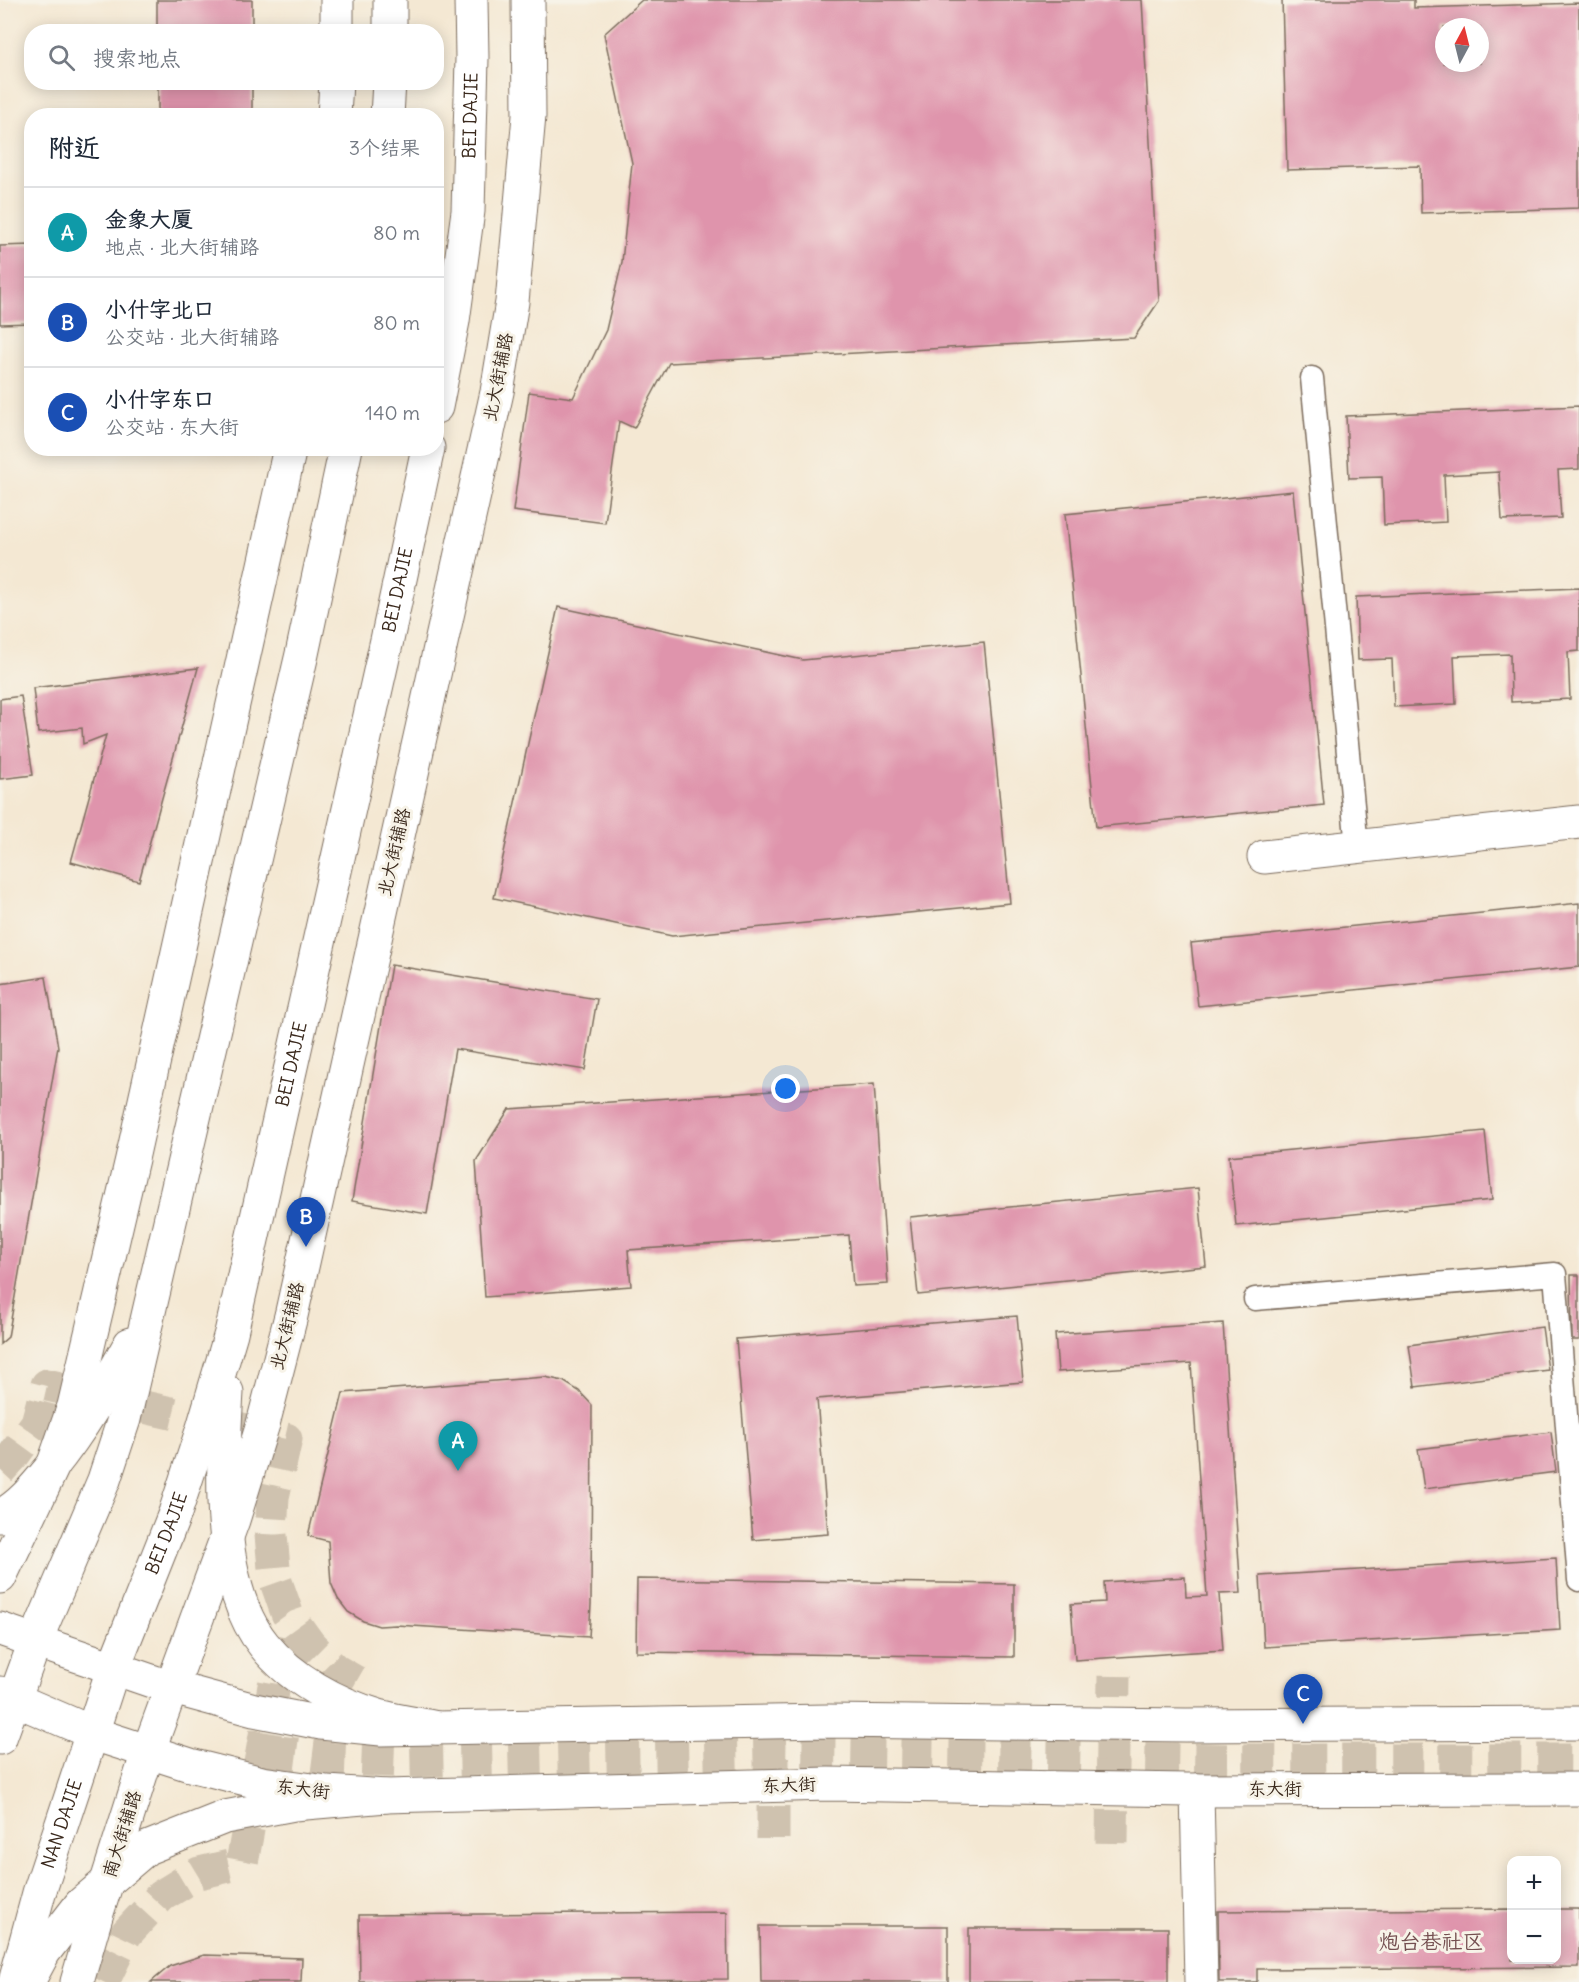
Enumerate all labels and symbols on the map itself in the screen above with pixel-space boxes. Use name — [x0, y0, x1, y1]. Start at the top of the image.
north arrow — [1435, 18, 1489, 72]
street label: BEI DAJIE — [457, 72, 483, 159]
street label: 北大街辅路 — [478, 331, 517, 423]
street label: BEI DAJIE — [377, 545, 417, 635]
street label: 北大街辅路 — [372, 805, 415, 898]
street label: BEI DAJIE — [270, 1019, 312, 1109]
your location — [771, 1074, 800, 1103]
pin: B — [286, 1198, 326, 1247]
street label: 北大街辅路 — [264, 1279, 309, 1372]
pin: A — [438, 1422, 478, 1471]
street label: BEI DAJIE — [140, 1489, 192, 1578]
pin: C — [1284, 1674, 1322, 1724]
street label: 东大街 — [762, 1772, 816, 1797]
street label: 东大街 — [275, 1774, 331, 1803]
street label: NAN DAJIE — [36, 1776, 87, 1871]
street label: 东大街 — [1248, 1777, 1302, 1800]
street label: 南大街辅路 — [97, 1787, 146, 1880]
district label: 炮台巷社区 — [1379, 1928, 1484, 1955]

